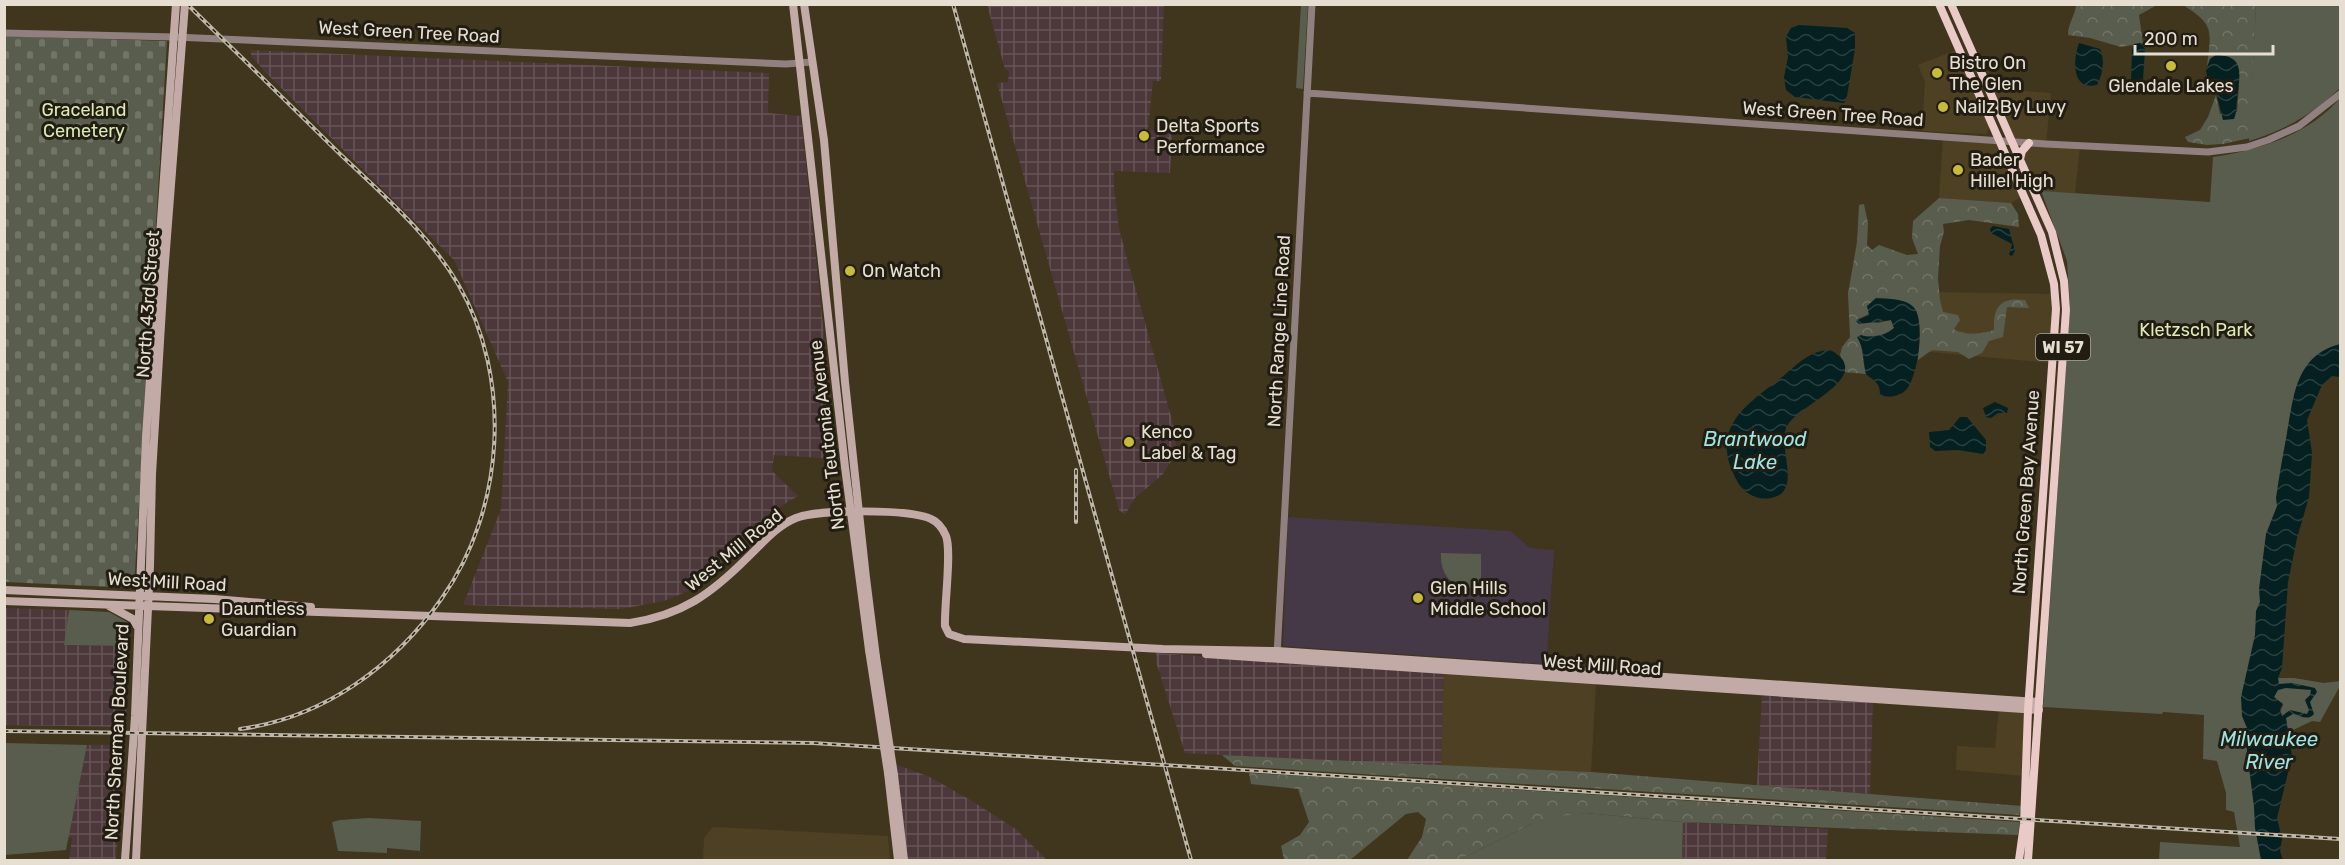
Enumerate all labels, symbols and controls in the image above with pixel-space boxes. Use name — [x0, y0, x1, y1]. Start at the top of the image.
street label: West Green Tree Road — [318, 16, 500, 48]
scale bar — [2135, 18, 2273, 56]
text: 200 m — [2144, 28, 2198, 50]
place label: Bistro On The Glen — [1949, 52, 2026, 95]
marker: Glendale Lakes — [2164, 59, 2178, 73]
marker: Bistro On The Glen — [1930, 66, 1944, 80]
place label: Glendale Lakes — [2108, 75, 2234, 97]
place label: Nailz By Luvy — [1955, 96, 2066, 118]
street label: West Green Tree Road — [1742, 97, 1924, 131]
park label: Graceland Cemetery — [42, 99, 126, 142]
marker: Nailz By Luvy — [1936, 100, 1950, 114]
place label: Delta Sports Performance — [1156, 115, 1265, 158]
marker: Delta Sports Performance — [1137, 129, 1151, 143]
place label: Bader Hillel High — [1970, 149, 2054, 192]
marker: Bader Hillel High — [1951, 163, 1965, 177]
street label: North 43rd Street — [132, 229, 164, 379]
street label: North Range Line Road — [1263, 234, 1295, 428]
place label: On Watch — [862, 260, 941, 282]
marker: On Watch — [843, 264, 857, 278]
park label: Kletzsch Park — [2139, 319, 2253, 341]
road number: WI 57 — [2036, 334, 2090, 360]
street label: North Teutonia Avenue — [804, 339, 850, 531]
street label: North Green Bay Avenue — [2008, 389, 2044, 595]
place label: Kenco Label & Tag — [1141, 421, 1237, 464]
water label: Brantwood Lake — [1704, 427, 1808, 474]
marker: Kenco Label & Tag — [1122, 435, 1136, 449]
street label: West Mill Road — [681, 504, 787, 596]
street label: West Mill Road — [107, 568, 227, 596]
place label: Glen Hills Middle School — [1430, 577, 1546, 620]
marker: Glen Hills Middle School — [1411, 591, 1425, 605]
place label: Dauntless Guardian — [221, 598, 305, 641]
marker: Dauntless Guardian — [202, 612, 216, 626]
street label: North Sherman Boulevard — [100, 623, 134, 841]
street label: West Mill Road — [1542, 650, 1662, 680]
water label: Milwaukee River — [2220, 727, 2318, 774]

